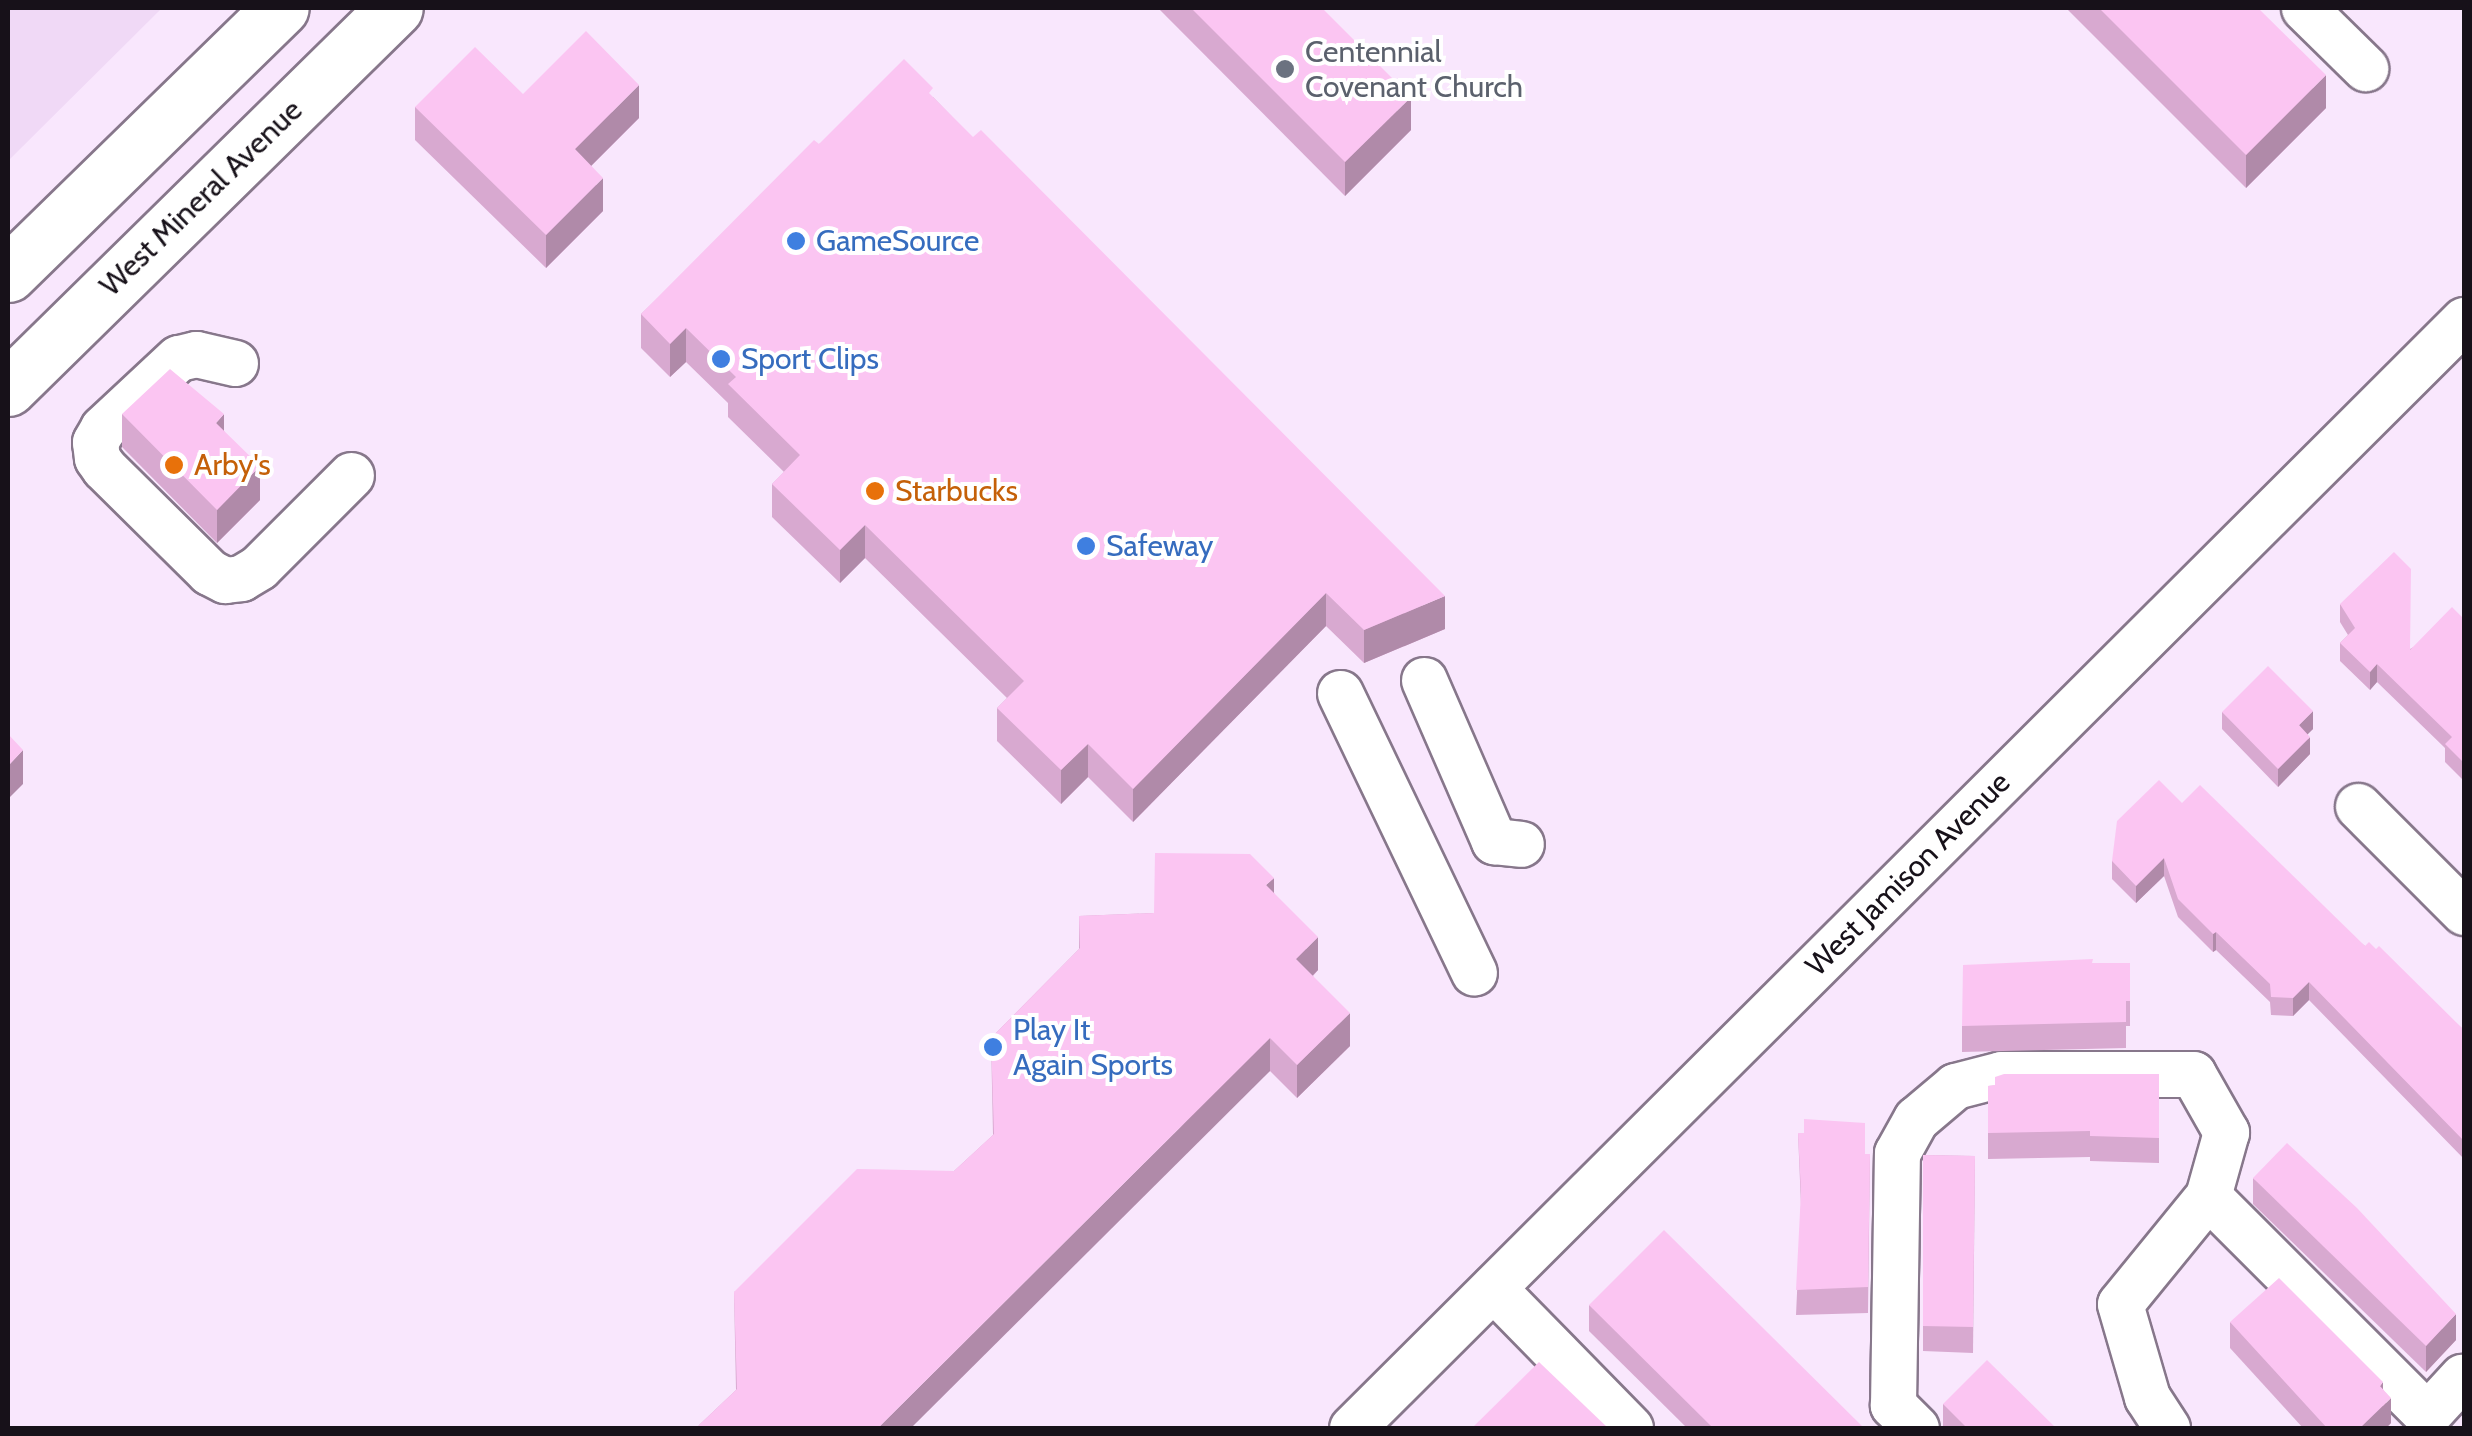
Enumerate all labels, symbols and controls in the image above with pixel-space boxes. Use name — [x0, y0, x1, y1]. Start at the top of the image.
place label: Centennial Covenant Church — [1305, 34, 1523, 104]
marker: Centennial Covenant Church — [1274, 58, 1296, 80]
street label: West Mineral Avenue — [92, 92, 310, 304]
place label: GameSource — [816, 223, 979, 259]
marker: GameSource — [785, 230, 807, 252]
place label: Sport Clips — [741, 341, 879, 377]
marker: Sport Clips — [710, 348, 732, 370]
place label: Arby's — [194, 447, 271, 483]
marker: Arby's — [163, 454, 185, 476]
place label: Starbucks — [895, 473, 1018, 509]
marker: Starbucks — [864, 480, 886, 502]
place label: Safeway — [1106, 528, 1213, 564]
marker: Safeway — [1075, 535, 1097, 557]
street label: West Jamison Avenue — [1798, 764, 2018, 984]
place label: Play It Again Sports — [1013, 1012, 1173, 1082]
marker: Play It Again Sports — [982, 1036, 1004, 1058]

